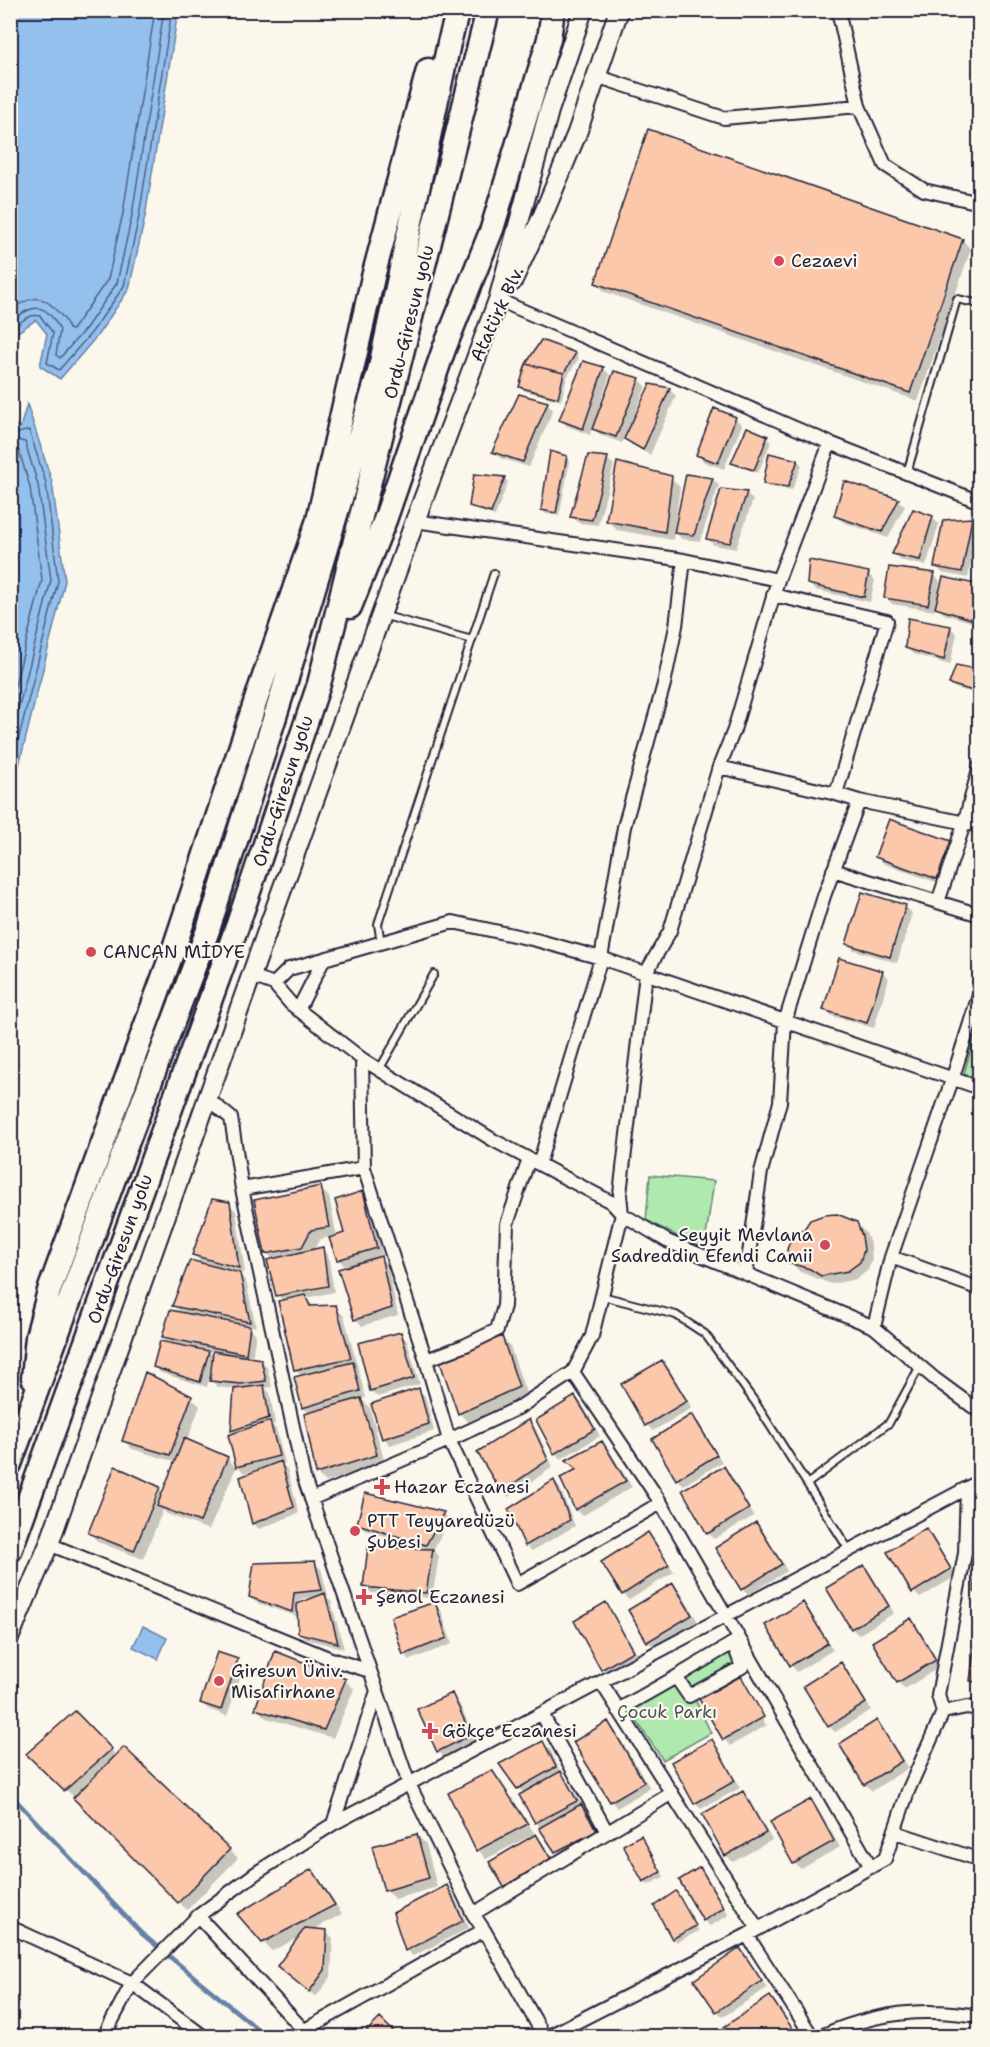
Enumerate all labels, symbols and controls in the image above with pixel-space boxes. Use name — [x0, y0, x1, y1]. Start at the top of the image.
street label: Ordu-Giresun yolu — [378, 242, 440, 402]
place label: Cezaevi — [791, 249, 858, 273]
marker: Cezaevi — [772, 254, 786, 268]
street label: Atatürk Blv. — [464, 263, 530, 365]
street label: Ordu-Giresun yolu — [247, 712, 319, 870]
place label: CANCAN MİDYE — [103, 940, 245, 964]
marker: CANCAN MİDYE — [84, 945, 98, 959]
street label: Ordu-Giresun yolu — [82, 1171, 158, 1327]
place label: Seyyit Mevlana Sadreddin Efendi Camii — [611, 1223, 813, 1268]
marker: Seyyit Mevlana Sadreddin Efendi Camii — [818, 1238, 832, 1252]
place label: Hazar Eczanesi — [394, 1475, 530, 1499]
marker: Hazar Eczanesi — [375, 1480, 389, 1494]
place label: PTT Teyyaredüzü Şubesi — [367, 1509, 515, 1554]
marker: PTT Teyyaredüzü Şubesi — [348, 1524, 362, 1538]
place label: Şenol Eczanesi — [376, 1585, 505, 1609]
marker: Şenol Eczanesi — [357, 1590, 371, 1604]
place label: Giresun Üniv. Misafirhane — [231, 1659, 343, 1704]
marker: Giresun Üniv. Misafirhane — [212, 1674, 226, 1688]
park label: Çocuk Parkı — [617, 1700, 717, 1724]
place label: Gökçe Eczanesi — [442, 1719, 577, 1743]
marker: Gökçe Eczanesi — [423, 1724, 437, 1738]

